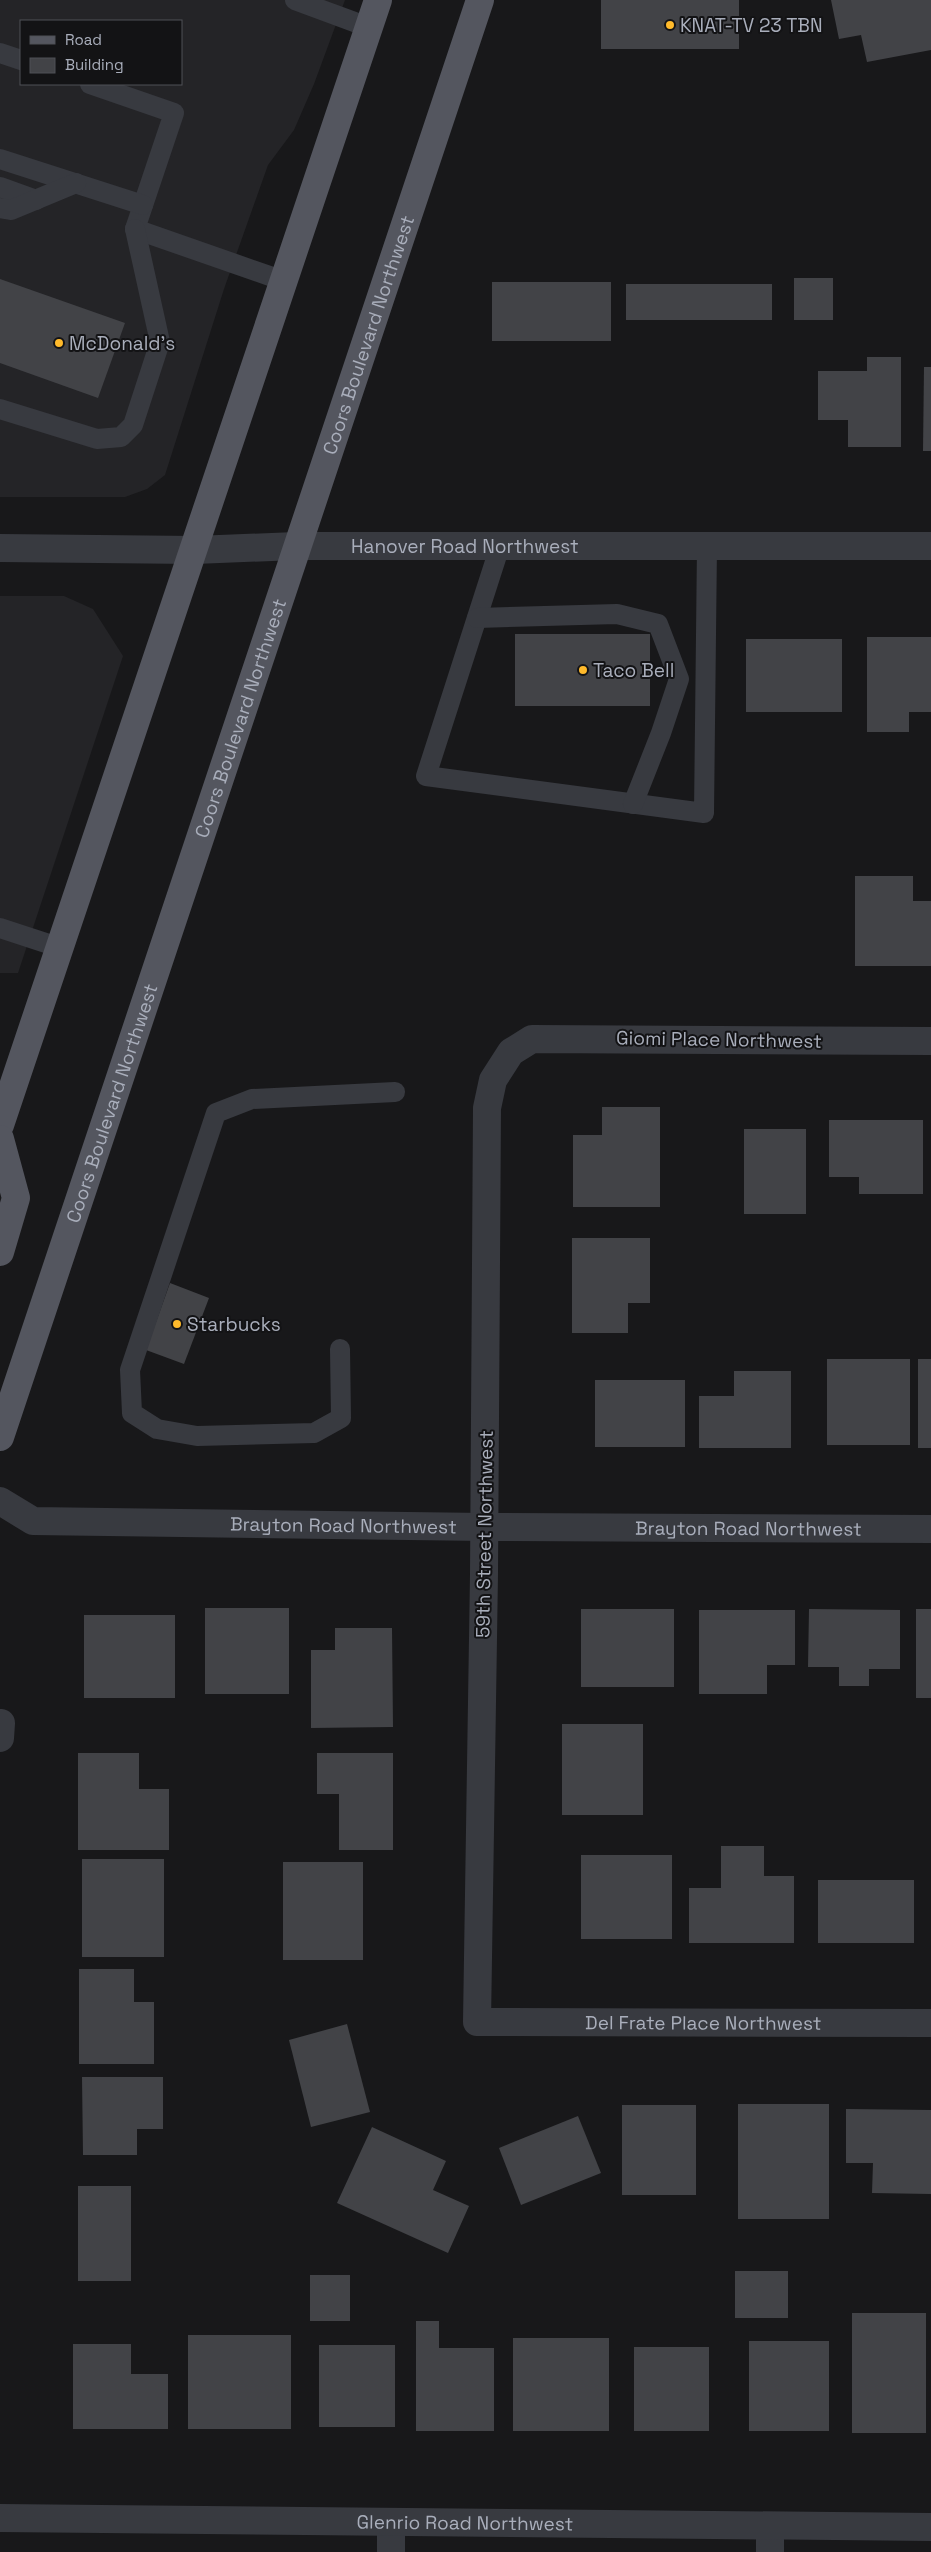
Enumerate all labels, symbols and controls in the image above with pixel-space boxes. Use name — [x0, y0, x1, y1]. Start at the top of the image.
place label: KNAT-TV 23 TBN — [680, 13, 823, 38]
marker: KNAT-TV 23 TBN — [664, 19, 676, 31]
legend — [20, 20, 182, 85]
text: Road — [65, 30, 102, 49]
text: Building — [65, 55, 124, 74]
street label: Coors Boulevard Northwest — [317, 212, 420, 458]
place label: McDonald's — [69, 331, 175, 356]
marker: McDonald's — [53, 337, 65, 349]
street label: Hanover Road Northwest — [351, 534, 579, 559]
street label: Coors Boulevard Northwest — [189, 595, 292, 841]
place label: Taco Bell — [593, 658, 674, 683]
marker: Taco Bell — [577, 664, 589, 676]
street label: Coors Boulevard Northwest — [60, 980, 164, 1226]
street label: Giomi Place Northwest — [616, 1025, 822, 1054]
place label: Starbucks — [187, 1312, 281, 1337]
marker: Starbucks — [171, 1318, 183, 1330]
street label: 59th Street Northwest — [470, 1430, 499, 1638]
street label: Brayton Road Northwest — [230, 1512, 457, 1540]
street label: Brayton Road Northwest — [635, 1516, 862, 1542]
street label: Del Frate Place Northwest — [585, 2010, 822, 2036]
street label: Glenrio Road Northwest — [356, 2509, 574, 2537]

